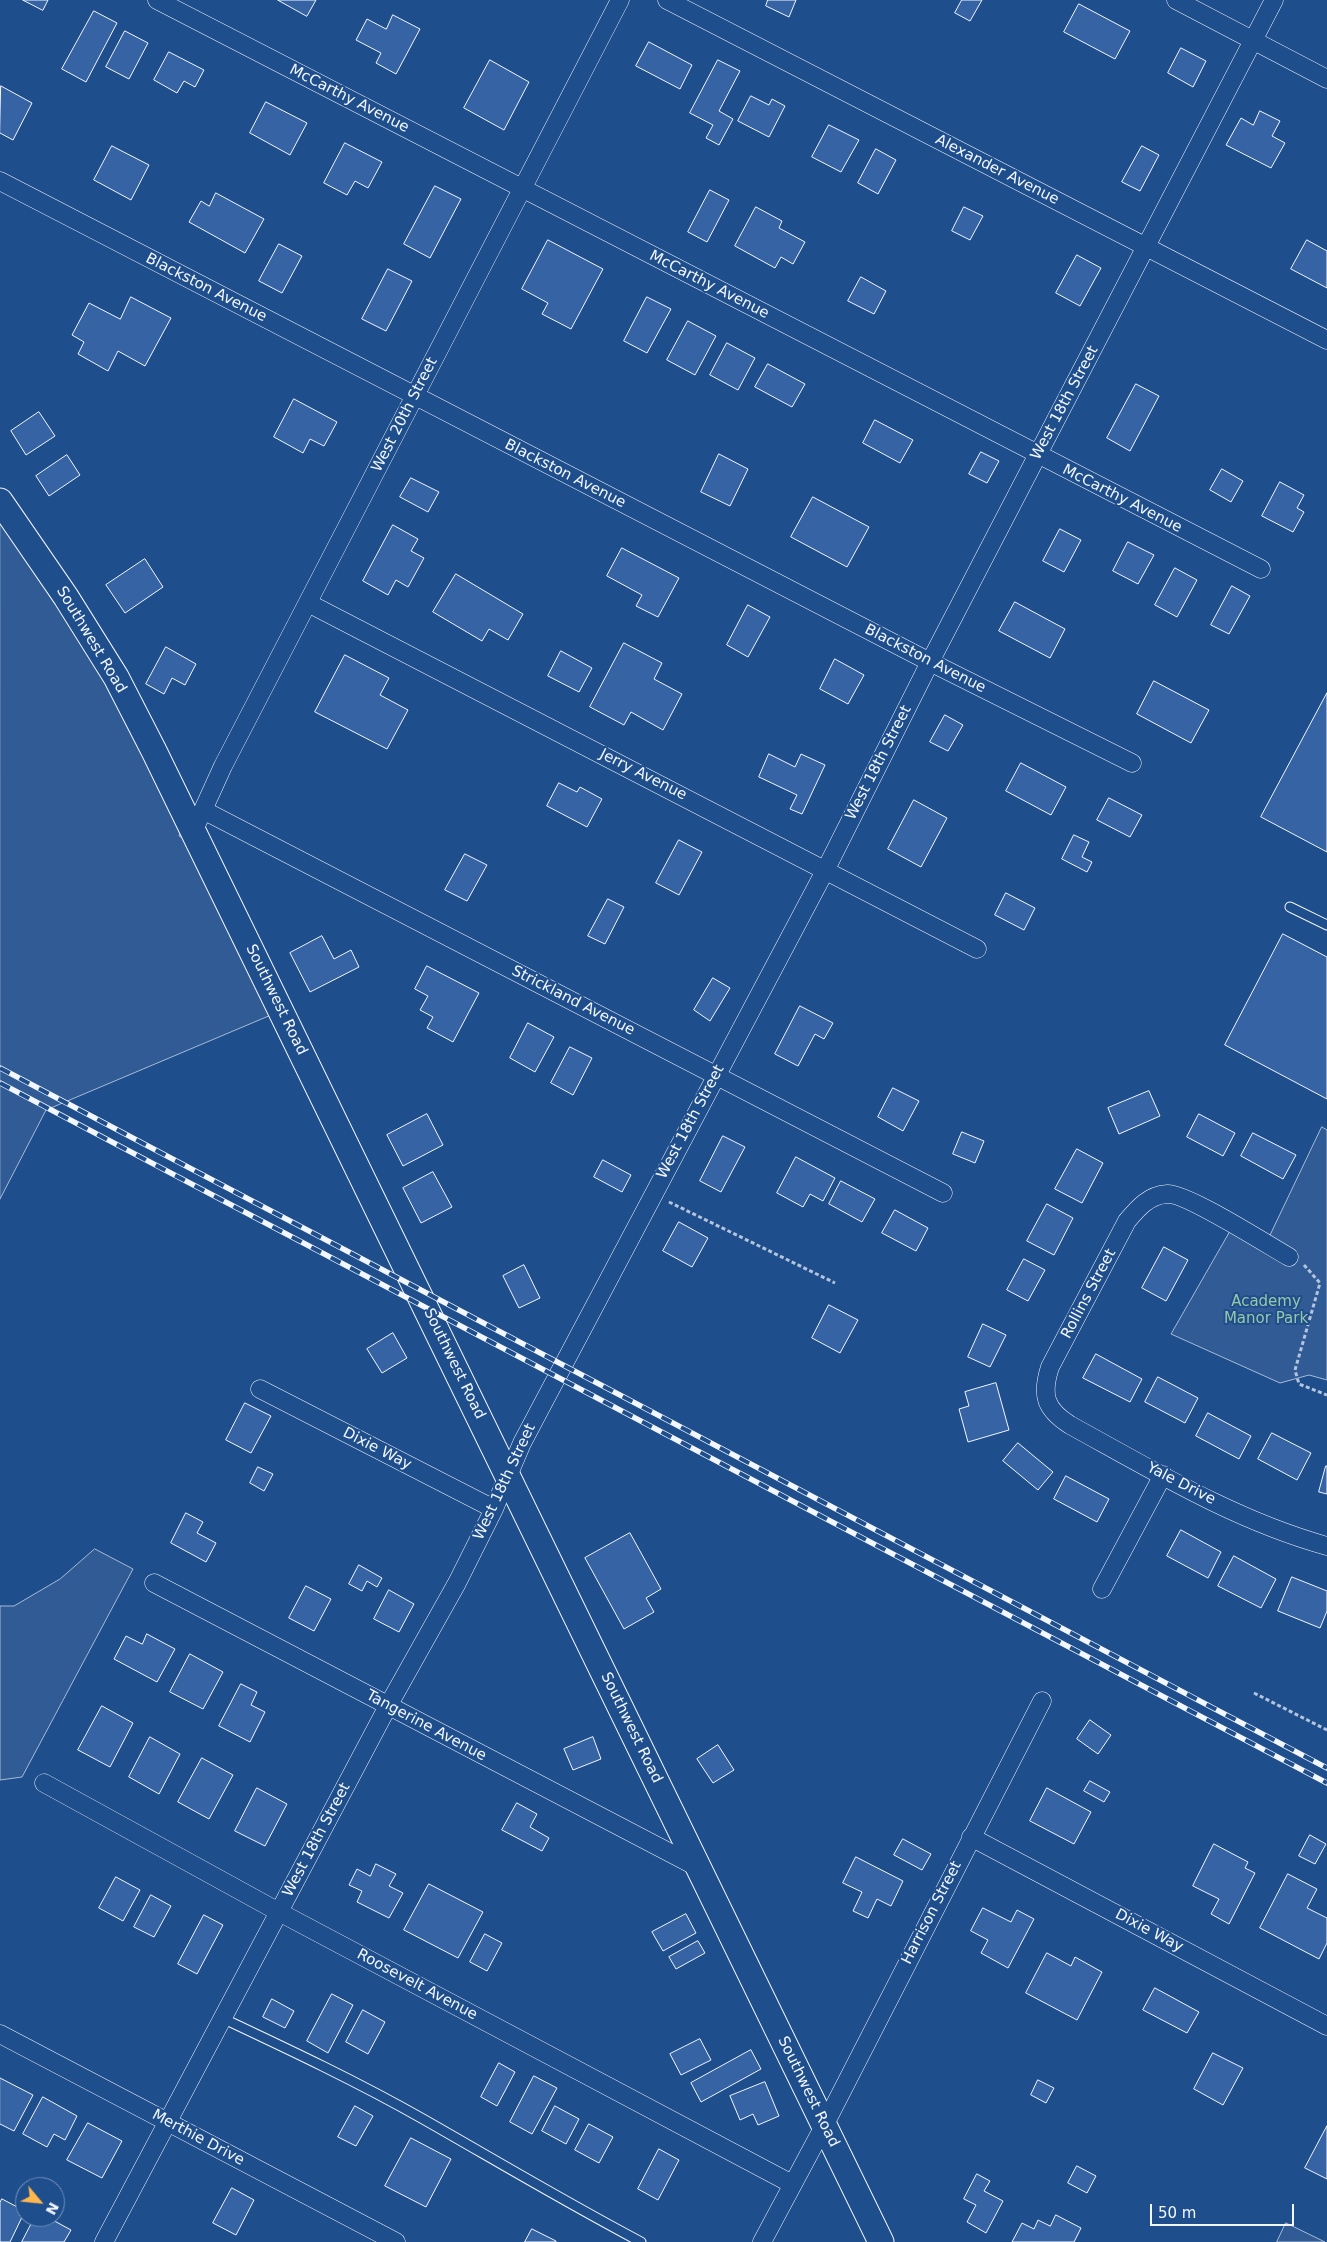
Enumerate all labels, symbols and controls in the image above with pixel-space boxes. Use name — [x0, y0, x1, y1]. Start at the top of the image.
street label: McCarthy Avenue — [286, 61, 412, 137]
street label: Alexander Avenue — [932, 131, 1062, 209]
street label: McCarthy Avenue — [646, 247, 772, 323]
street label: Blackston Avenue — [142, 250, 270, 326]
street label: West 18th Street — [1027, 343, 1103, 463]
street label: West 20th Street — [368, 355, 442, 475]
street label: Blackston Avenue — [501, 436, 629, 512]
street label: McCarthy Avenue — [1059, 461, 1185, 537]
street label: Southwest Road — [52, 583, 130, 697]
street label: Blackston Avenue — [861, 621, 989, 697]
street label: West 18th Street — [842, 703, 916, 823]
street label: Jerry Avenue — [597, 745, 689, 805]
street label: Southwest Road — [241, 942, 311, 1058]
street label: Strickland Avenue — [509, 962, 637, 1040]
street label: West 18th Street — [653, 1062, 729, 1182]
street label: Rollins Street — [1058, 1246, 1120, 1342]
park label: Academy Manor Park — [1224, 1293, 1308, 1328]
street label: Southwest Road — [419, 1306, 489, 1422]
street label: West 18th Street — [470, 1421, 540, 1543]
street label: Dixie Way — [340, 1424, 414, 1474]
street label: Yale Drive — [1144, 1459, 1218, 1509]
street label: Southwest Road — [596, 1670, 666, 1786]
street label: Tangerine Avenue — [363, 1687, 489, 1765]
street label: West 18th Street — [279, 1780, 355, 1900]
street label: Harrison Street — [898, 1858, 966, 1968]
street label: Dixie Way — [1112, 1906, 1186, 1956]
street label: Roosevelt Avenue — [354, 1946, 480, 2024]
street label: Southwest Road — [773, 2034, 843, 2150]
street label: Merthie Drive — [149, 2106, 247, 2170]
north arrow — [15, 2177, 65, 2227]
scale bar — [1152, 2194, 1296, 2226]
text: N — [43, 2200, 62, 2218]
text: 50 m — [1158, 2204, 1196, 2222]

